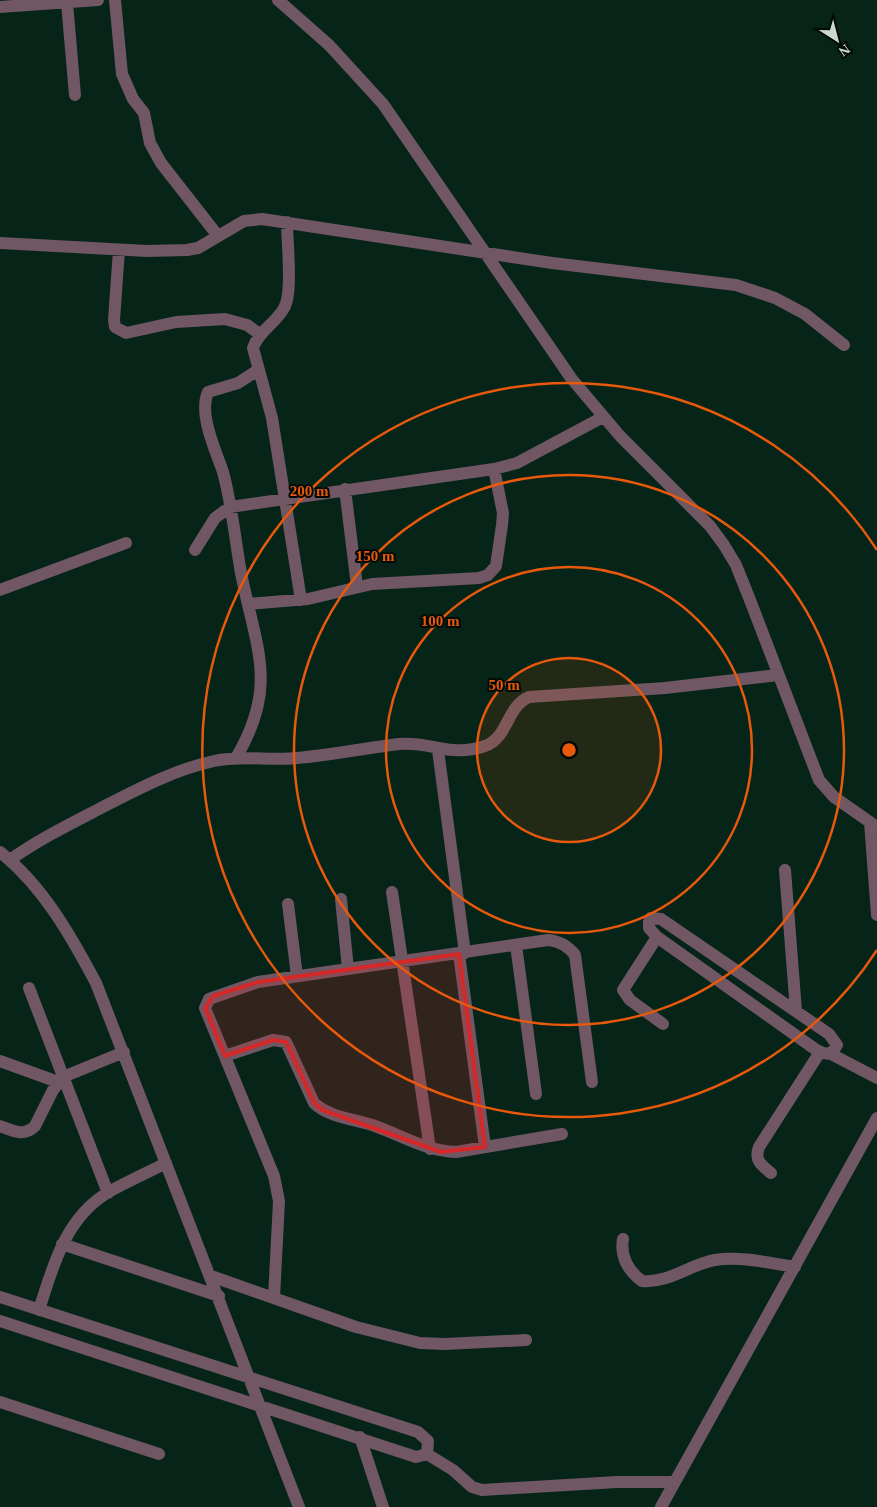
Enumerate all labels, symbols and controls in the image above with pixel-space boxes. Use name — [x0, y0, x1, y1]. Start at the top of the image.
north arrow — [812, 15, 862, 65]
text: N — [836, 41, 853, 59]
text: 200 m — [290, 483, 329, 499]
text: 150 m — [356, 548, 395, 564]
text: 100 m — [421, 613, 460, 629]
text: 50 m — [488, 677, 520, 693]
centre of rings — [560, 741, 578, 759]

